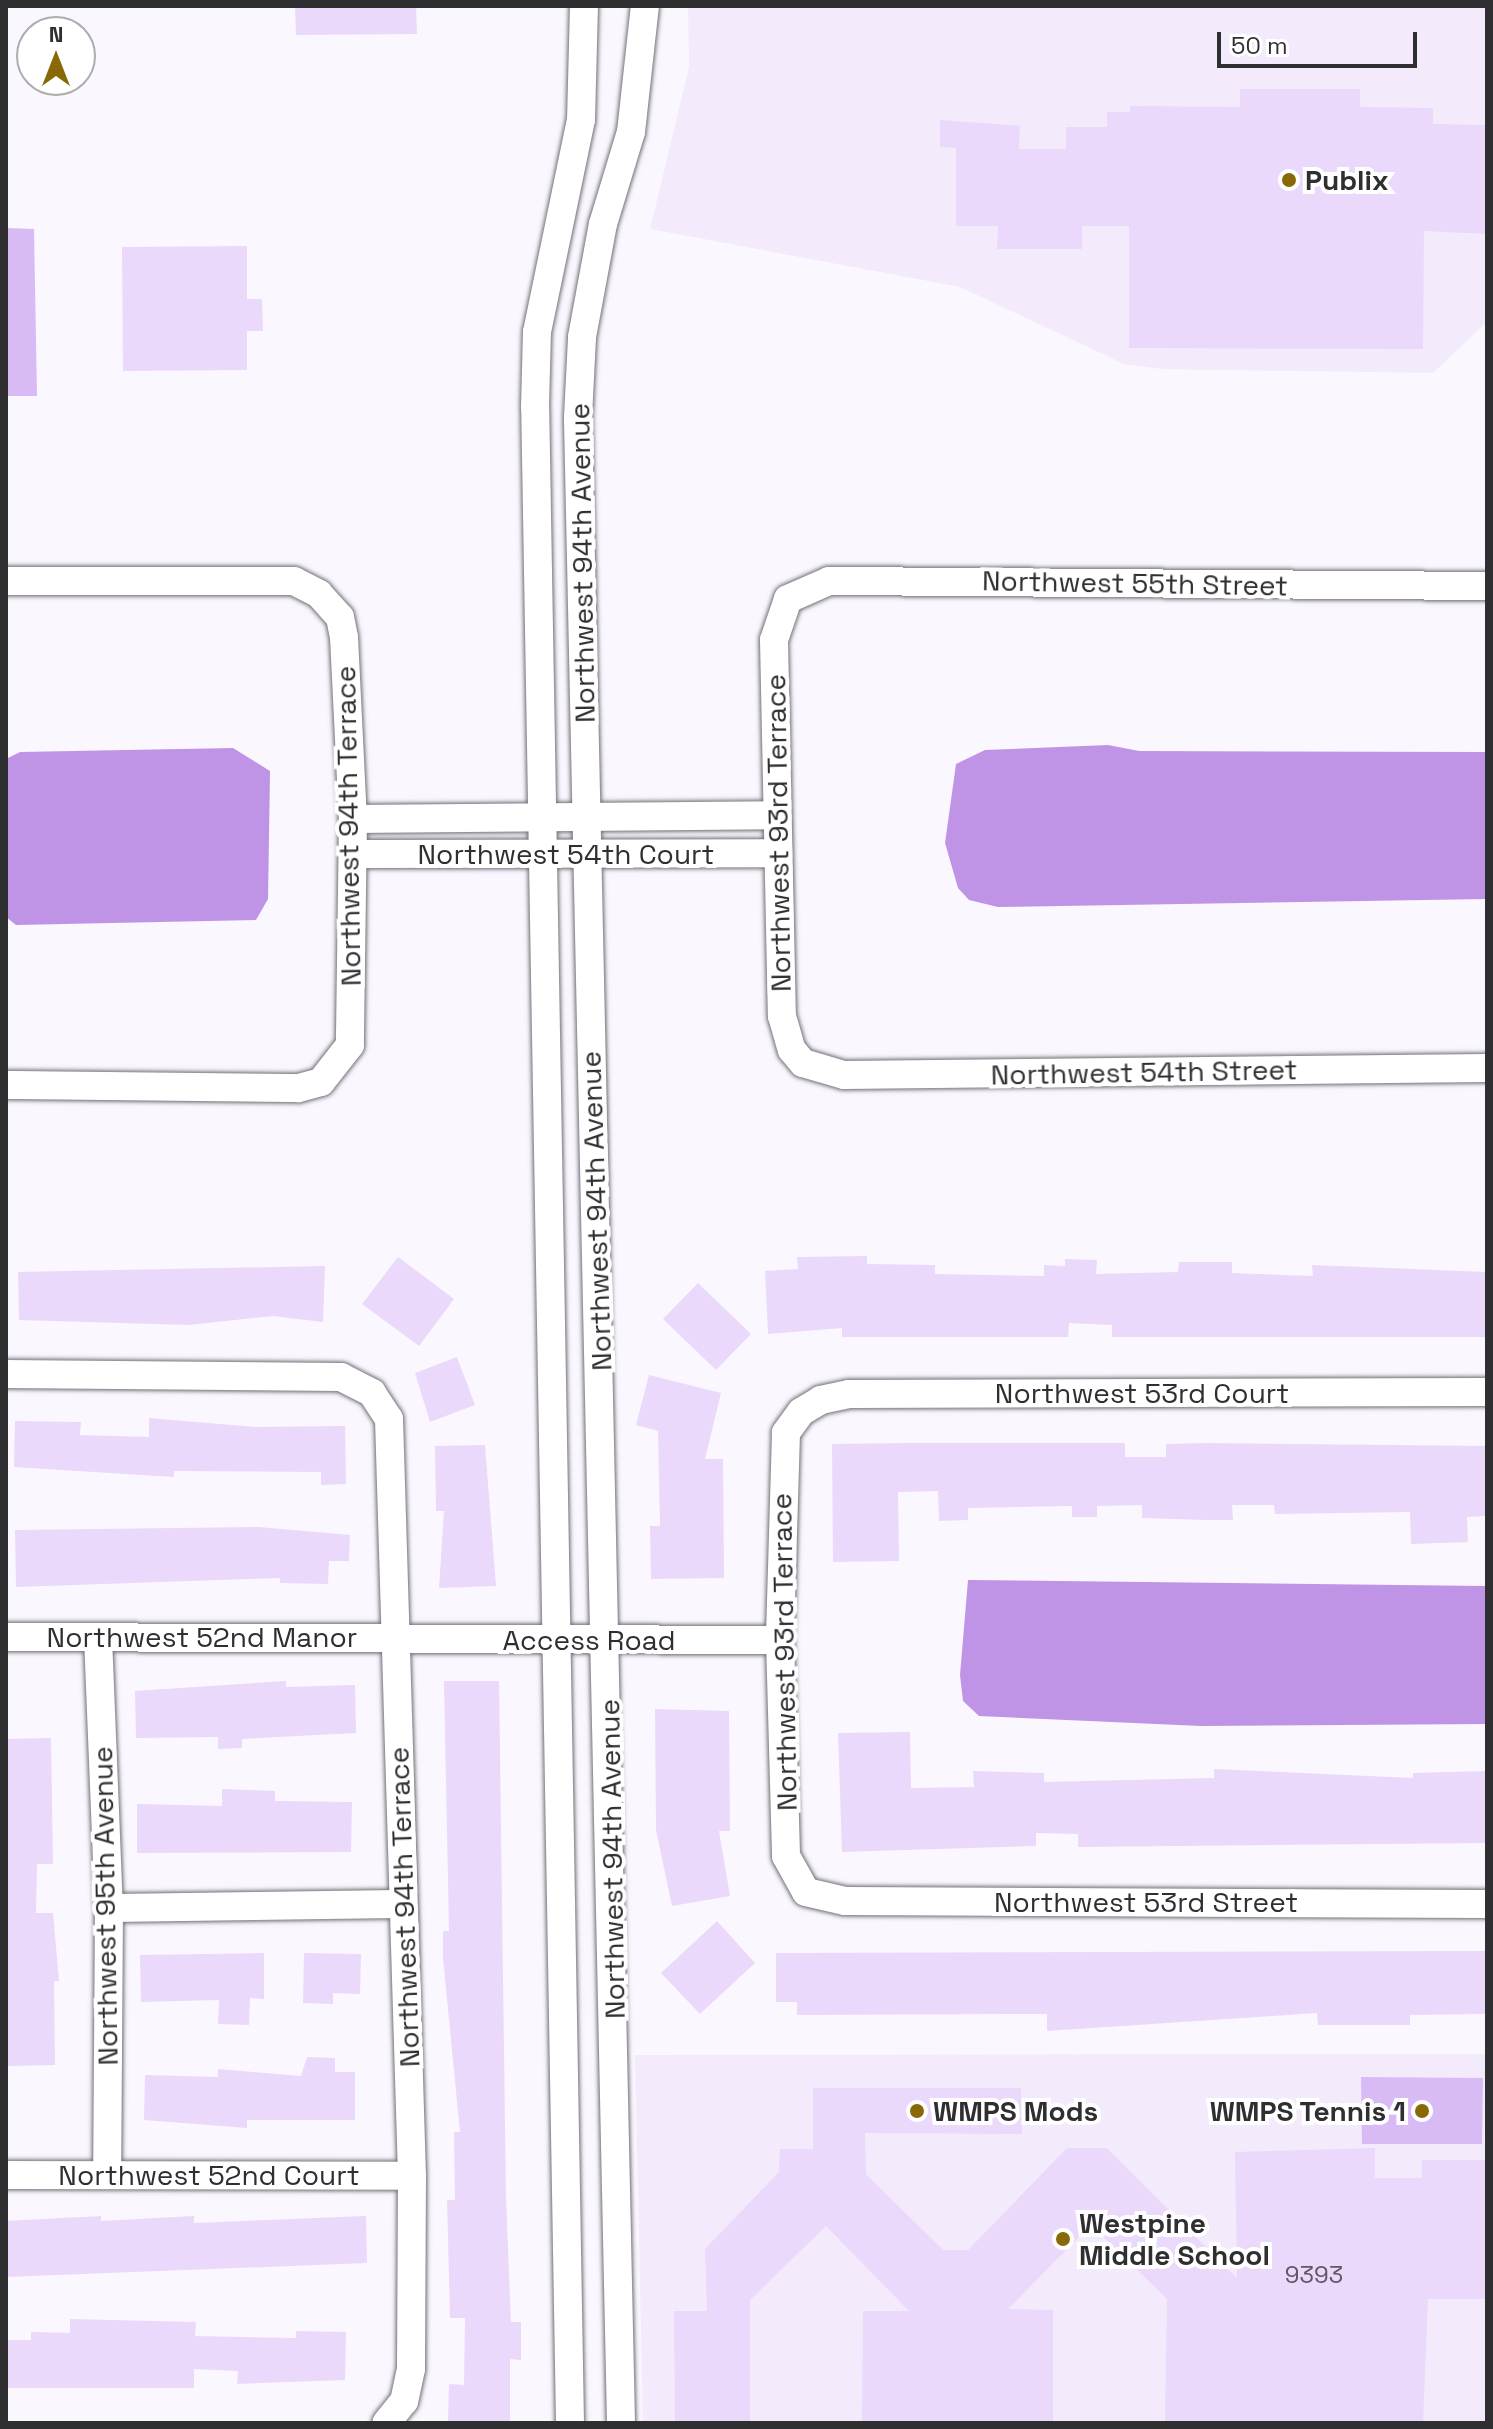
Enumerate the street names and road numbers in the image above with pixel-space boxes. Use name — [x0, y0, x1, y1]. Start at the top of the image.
street label: Northwest 94th Avenue — [562, 403, 602, 723]
street label: Northwest 55th Street — [982, 564, 1288, 602]
street label: Northwest 94th Terrace — [328, 665, 368, 987]
street label: Northwest 93rd Terrace — [758, 673, 798, 993]
street label: Northwest 54th Court — [418, 837, 714, 871]
street label: Northwest 94th Avenue — [574, 1050, 618, 1372]
street label: Northwest 54th Street — [990, 1053, 1298, 1091]
street label: Northwest 53rd Court — [995, 1376, 1289, 1410]
street label: Northwest 93rd Terrace — [764, 1492, 804, 1812]
street label: Northwest 52nd Manor — [47, 1620, 357, 1654]
street label: Access Road — [502, 1623, 676, 1657]
street label: Northwest 94th Avenue — [592, 1699, 632, 2019]
street label: Northwest 95th Avenue — [85, 1746, 125, 2066]
street label: Northwest 94th Terrace — [382, 1746, 426, 2068]
street label: Northwest 53rd Street — [994, 1885, 1298, 1919]
street label: Northwest 52nd Court — [58, 2158, 360, 2192]

